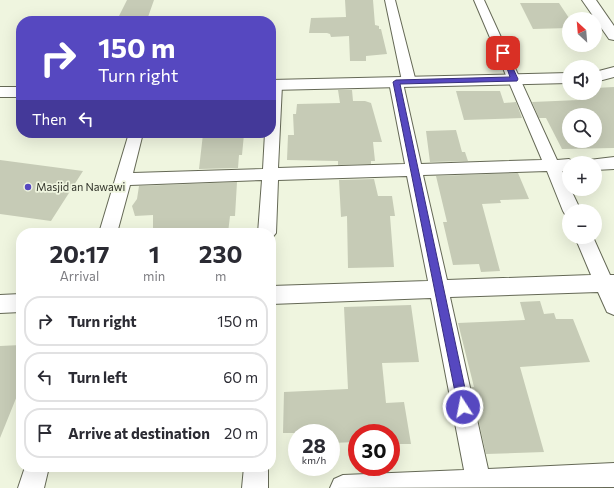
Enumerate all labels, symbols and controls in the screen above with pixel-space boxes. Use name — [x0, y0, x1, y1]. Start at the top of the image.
north arrow — [562, 12, 602, 52]
map controls — [562, 12, 602, 244]
text: 150 m — [98, 30, 175, 64]
icon: right — [32, 32, 84, 84]
pin — [486, 36, 520, 70]
icon: arrive — [492, 42, 514, 64]
button: sound — [562, 60, 602, 100]
text: Turn right — [98, 64, 178, 86]
icon: left — [75, 108, 97, 130]
button: search — [562, 108, 602, 148]
text: Then — [32, 110, 67, 128]
button: + — [562, 156, 602, 196]
place label: Masjid an Nawawi — [36, 180, 125, 193]
marker: Masjid an Nawawi — [23, 182, 33, 192]
button: − — [562, 204, 602, 244]
text: 20:17 — [50, 239, 109, 268]
text: 1 — [149, 239, 160, 268]
text: 230 — [199, 239, 242, 268]
text: Arrival — [60, 268, 99, 284]
text: min — [143, 268, 165, 284]
text: m — [215, 268, 226, 284]
icon: right — [34, 310, 56, 332]
text: Turn right — [68, 312, 137, 330]
text: 150 m — [217, 312, 258, 330]
icon: left — [34, 366, 56, 388]
text: Turn left — [68, 368, 127, 386]
text: 60 m — [223, 368, 258, 386]
position arrow — [442, 386, 484, 428]
icon: arrive — [34, 422, 56, 444]
text: Arrive at destination — [68, 424, 210, 442]
text: 20 m — [224, 424, 258, 442]
speed limit sign: 30 — [348, 424, 400, 476]
text: 28 — [302, 433, 326, 457]
text: km/h — [302, 454, 326, 466]

